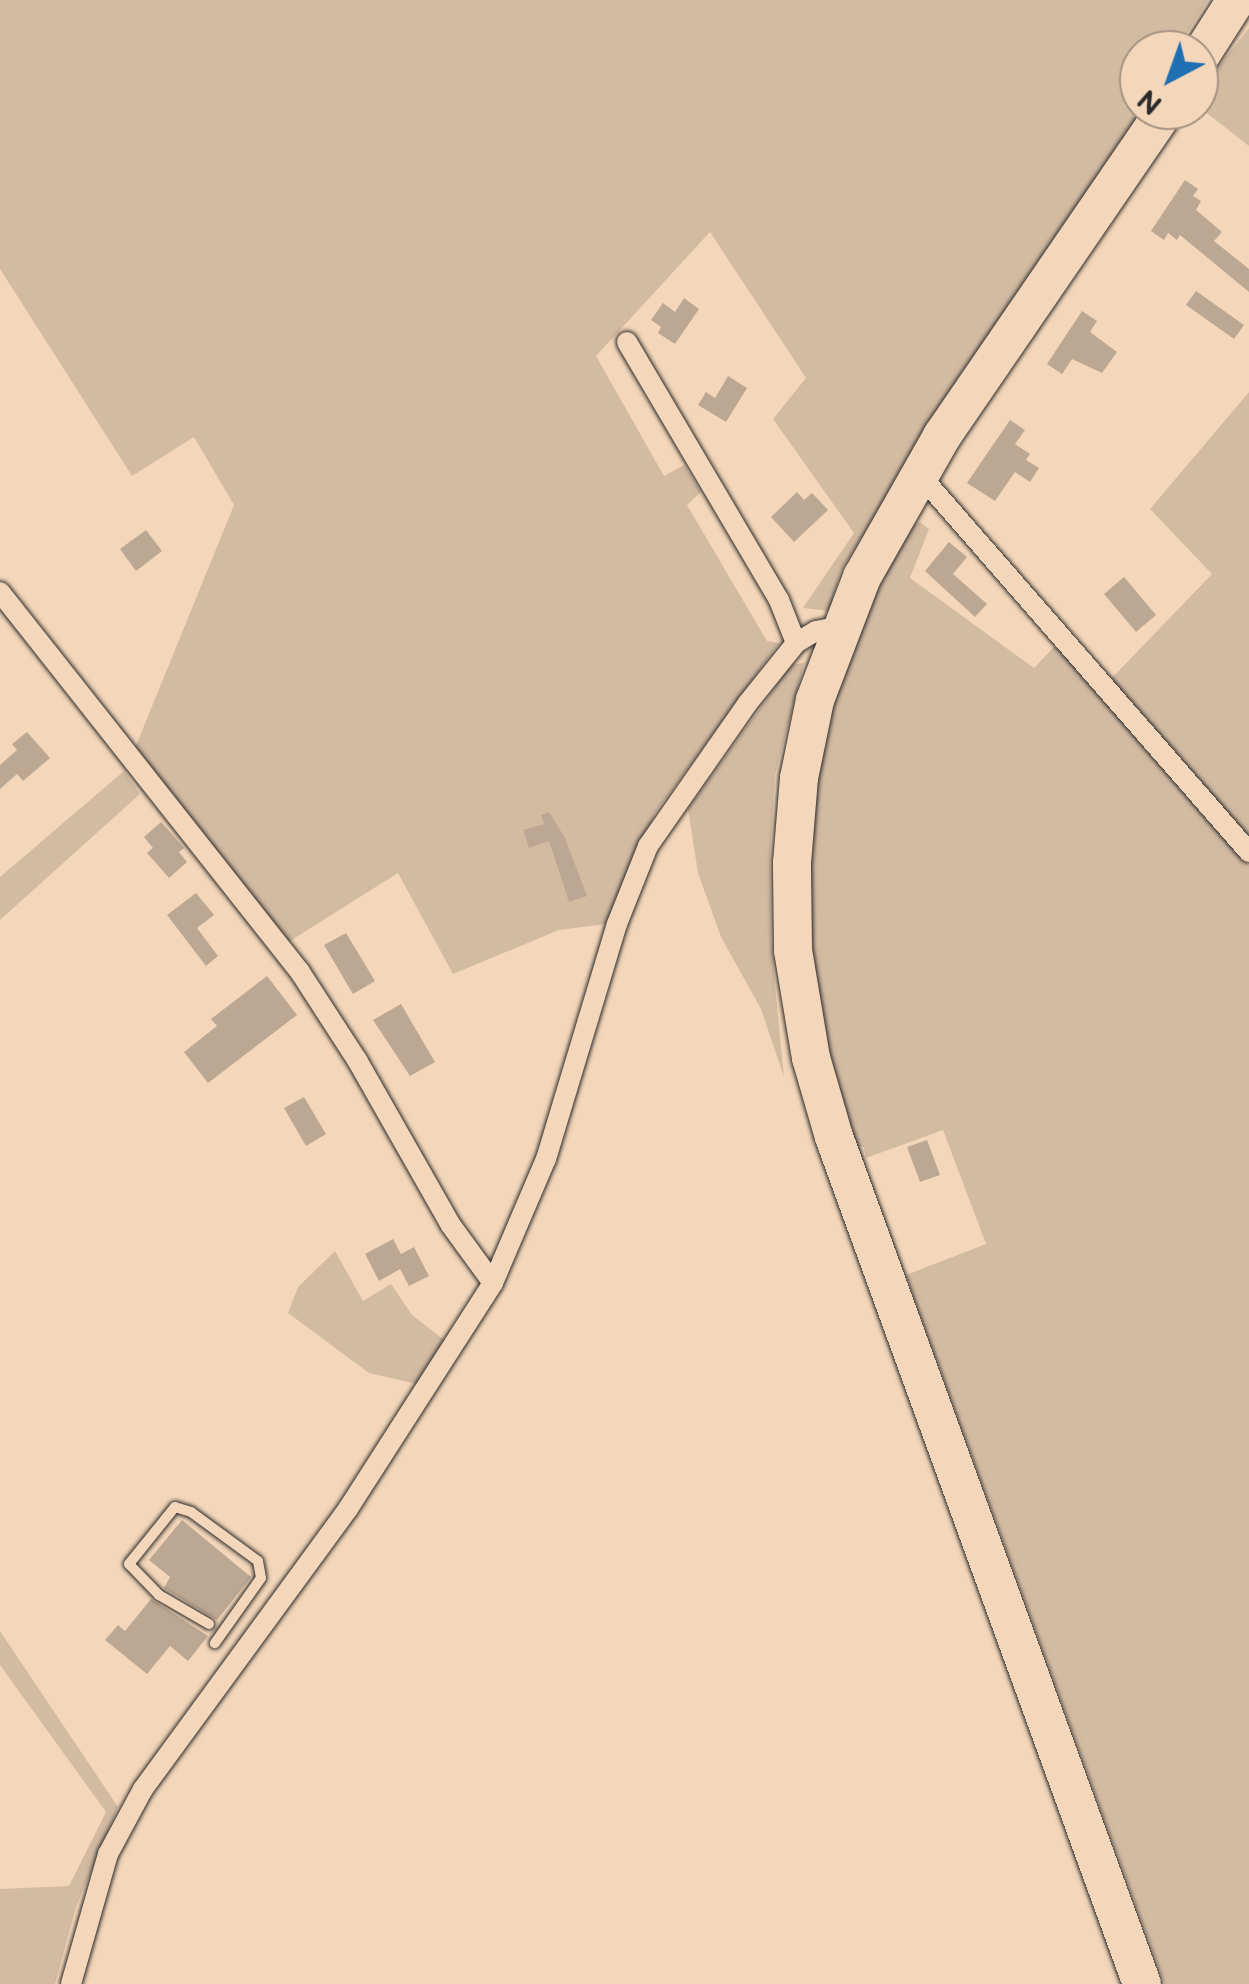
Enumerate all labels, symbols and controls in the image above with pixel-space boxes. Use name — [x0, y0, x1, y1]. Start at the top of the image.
north arrow — [1119, 30, 1219, 130]
text: N — [1132, 82, 1169, 121]

